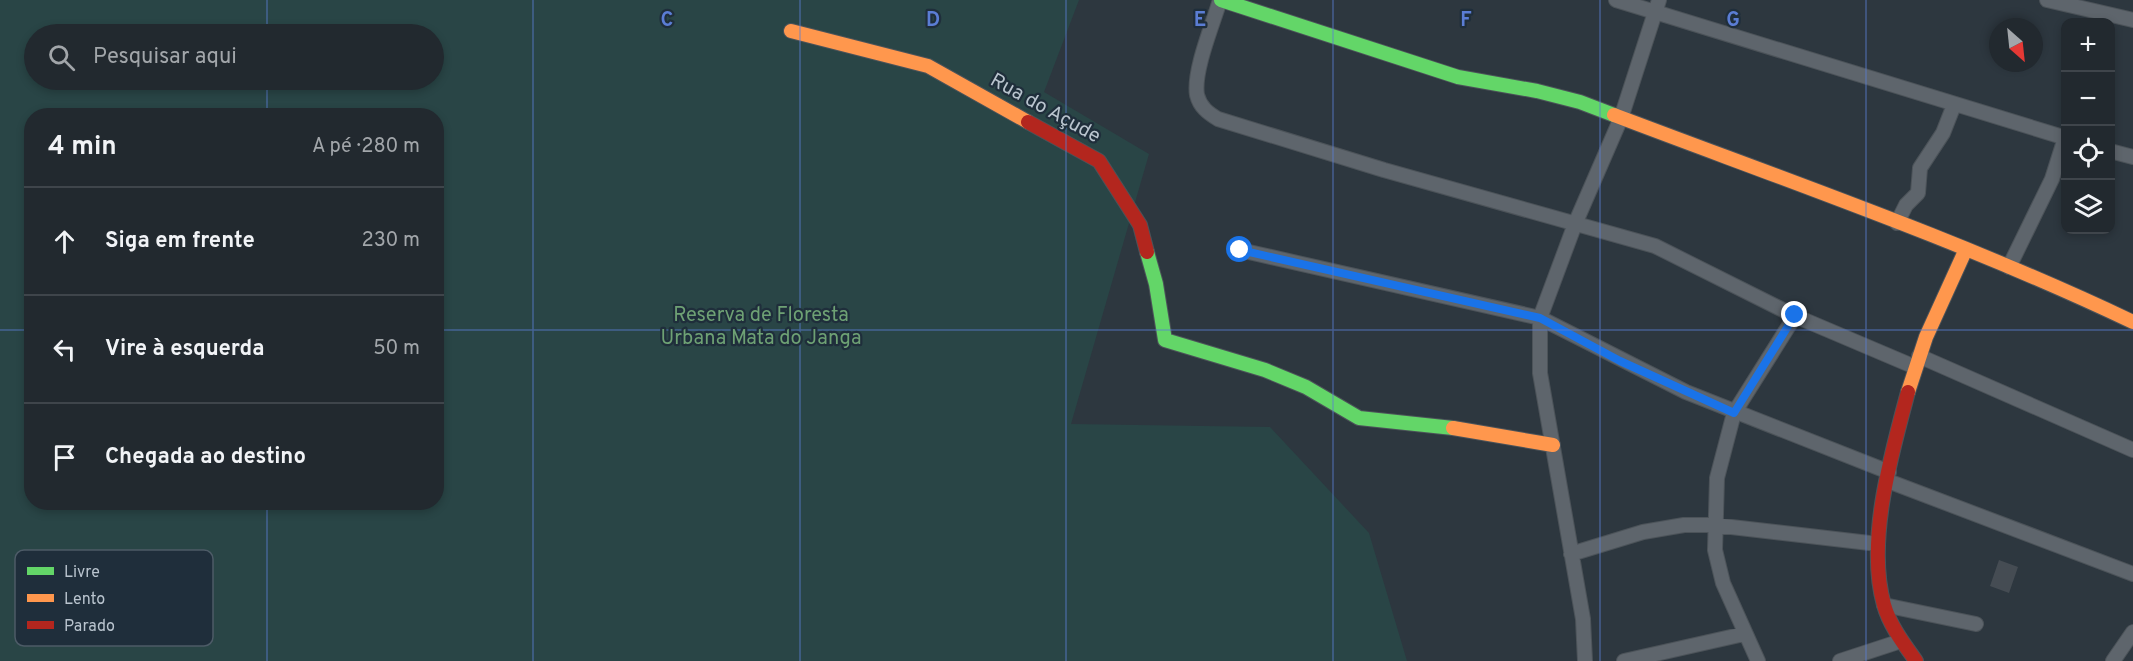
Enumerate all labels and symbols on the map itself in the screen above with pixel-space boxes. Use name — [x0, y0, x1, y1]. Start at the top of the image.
text: C — [661, 8, 673, 34]
text: D — [926, 8, 940, 34]
text: E — [1194, 8, 1206, 34]
text: F — [1460, 8, 1472, 34]
text: G — [1726, 8, 1740, 34]
north arrow — [1989, 18, 2043, 72]
street label: Rua do Açude — [985, 68, 1105, 150]
route start — [1226, 236, 1252, 262]
route end — [1781, 301, 1807, 327]
park label: Reserva de Floresta Urbana Mata do Janga — [661, 303, 861, 352]
legend — [15, 550, 213, 646]
text: Livre — [64, 563, 100, 583]
text: Lento — [64, 590, 105, 610]
text: Parado — [64, 617, 115, 637]

